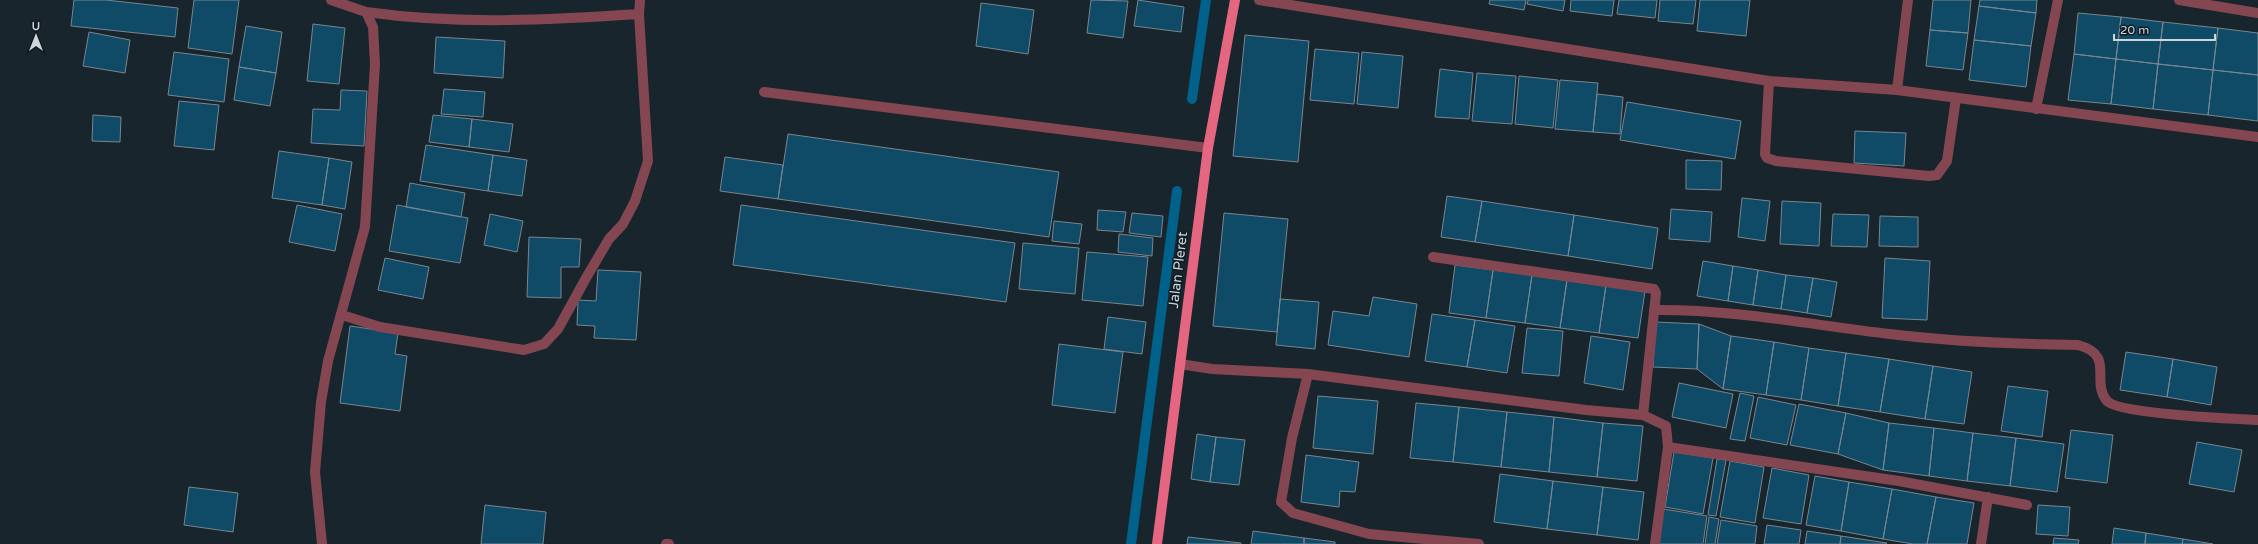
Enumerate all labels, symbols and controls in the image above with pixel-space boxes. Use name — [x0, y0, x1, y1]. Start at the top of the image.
north arrow — [16, 16, 56, 56]
scale bar — [2114, 16, 2215, 42]
text: U — [32, 20, 40, 33]
text: 20 m — [2120, 23, 2149, 37]
street label: Jalan Pleret — [1165, 230, 1191, 309]

